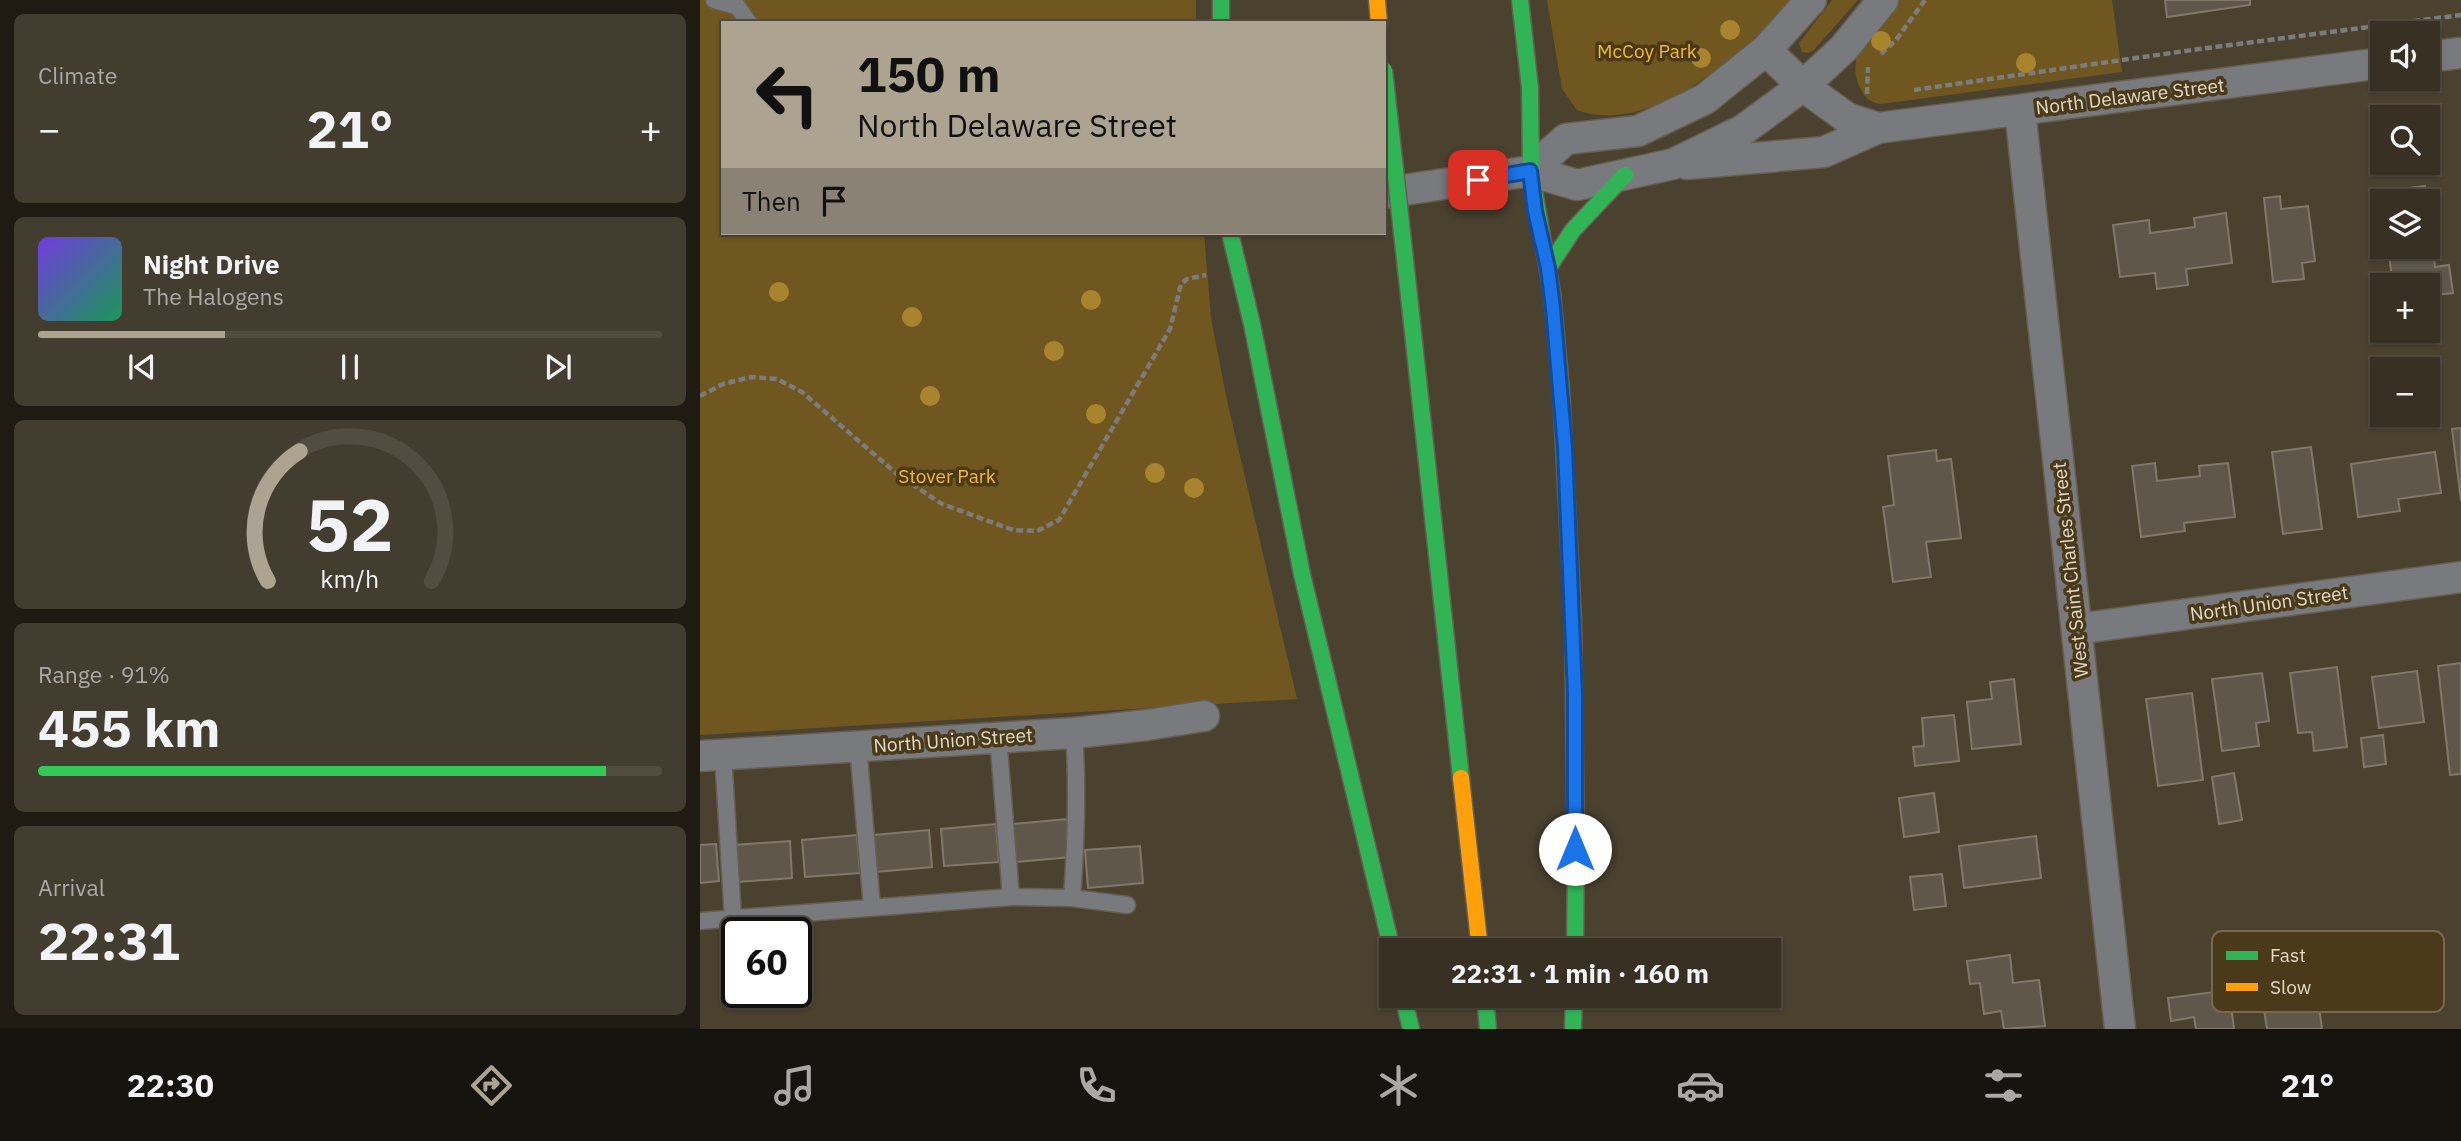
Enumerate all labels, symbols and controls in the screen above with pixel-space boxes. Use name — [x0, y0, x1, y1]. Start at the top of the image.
map controls — [2370, 21, 2440, 427]
button: sound — [2370, 21, 2440, 91]
park label: McCoy Park — [1597, 39, 1697, 63]
text: 150 m — [857, 42, 1001, 105]
icon: left — [742, 49, 833, 140]
text: Climate — [38, 60, 117, 90]
street label: North Delaware Street — [2034, 73, 2226, 119]
text: 21° — [307, 95, 393, 162]
text: − — [38, 104, 61, 153]
text: + — [639, 104, 662, 153]
text: North Delaware Street — [857, 104, 1177, 146]
button: search — [2370, 105, 2440, 175]
pin — [1448, 150, 1508, 210]
icon: arrive — [1459, 161, 1497, 199]
icon: arrive — [815, 182, 853, 220]
text: Then — [742, 184, 801, 218]
button: layers — [2370, 189, 2440, 259]
text: Night Drive — [143, 247, 280, 281]
button: + — [2370, 273, 2440, 343]
text: The Halogens — [143, 281, 284, 311]
icon: previous — [123, 348, 161, 386]
icon: pause — [331, 348, 369, 386]
icon: next — [539, 348, 577, 386]
button: − — [2370, 357, 2440, 427]
street label: West Saint Charles Street — [2047, 461, 2093, 679]
park label: Stover Park — [898, 464, 996, 488]
text: 52 — [306, 476, 394, 571]
text: km/h — [321, 561, 379, 594]
street label: North Union Street — [2188, 580, 2350, 626]
text: Range · 91% — [38, 659, 170, 689]
text: 455 km — [38, 694, 220, 761]
street label: North Union Street — [873, 722, 1033, 758]
position arrow — [1538, 812, 1612, 886]
text: Arrival — [38, 872, 105, 902]
text: 22:31 — [38, 907, 180, 974]
speed limit sign: 60 — [721, 917, 812, 1008]
legend — [2212, 931, 2444, 1012]
text: Fast — [2270, 943, 2306, 967]
text: 22:31 · 1 min · 160 m — [1451, 956, 1709, 990]
text: Slow — [2270, 975, 2311, 999]
icon: directions — [467, 1061, 516, 1110]
icon: music — [770, 1061, 819, 1110]
icon: phone — [1072, 1061, 1121, 1110]
icon: climate — [1374, 1061, 1423, 1110]
icon: car — [1676, 1061, 1725, 1110]
icon: filters — [1979, 1061, 2028, 1110]
text: 22:30 — [127, 1064, 214, 1106]
text: 21° — [2281, 1064, 2334, 1106]

